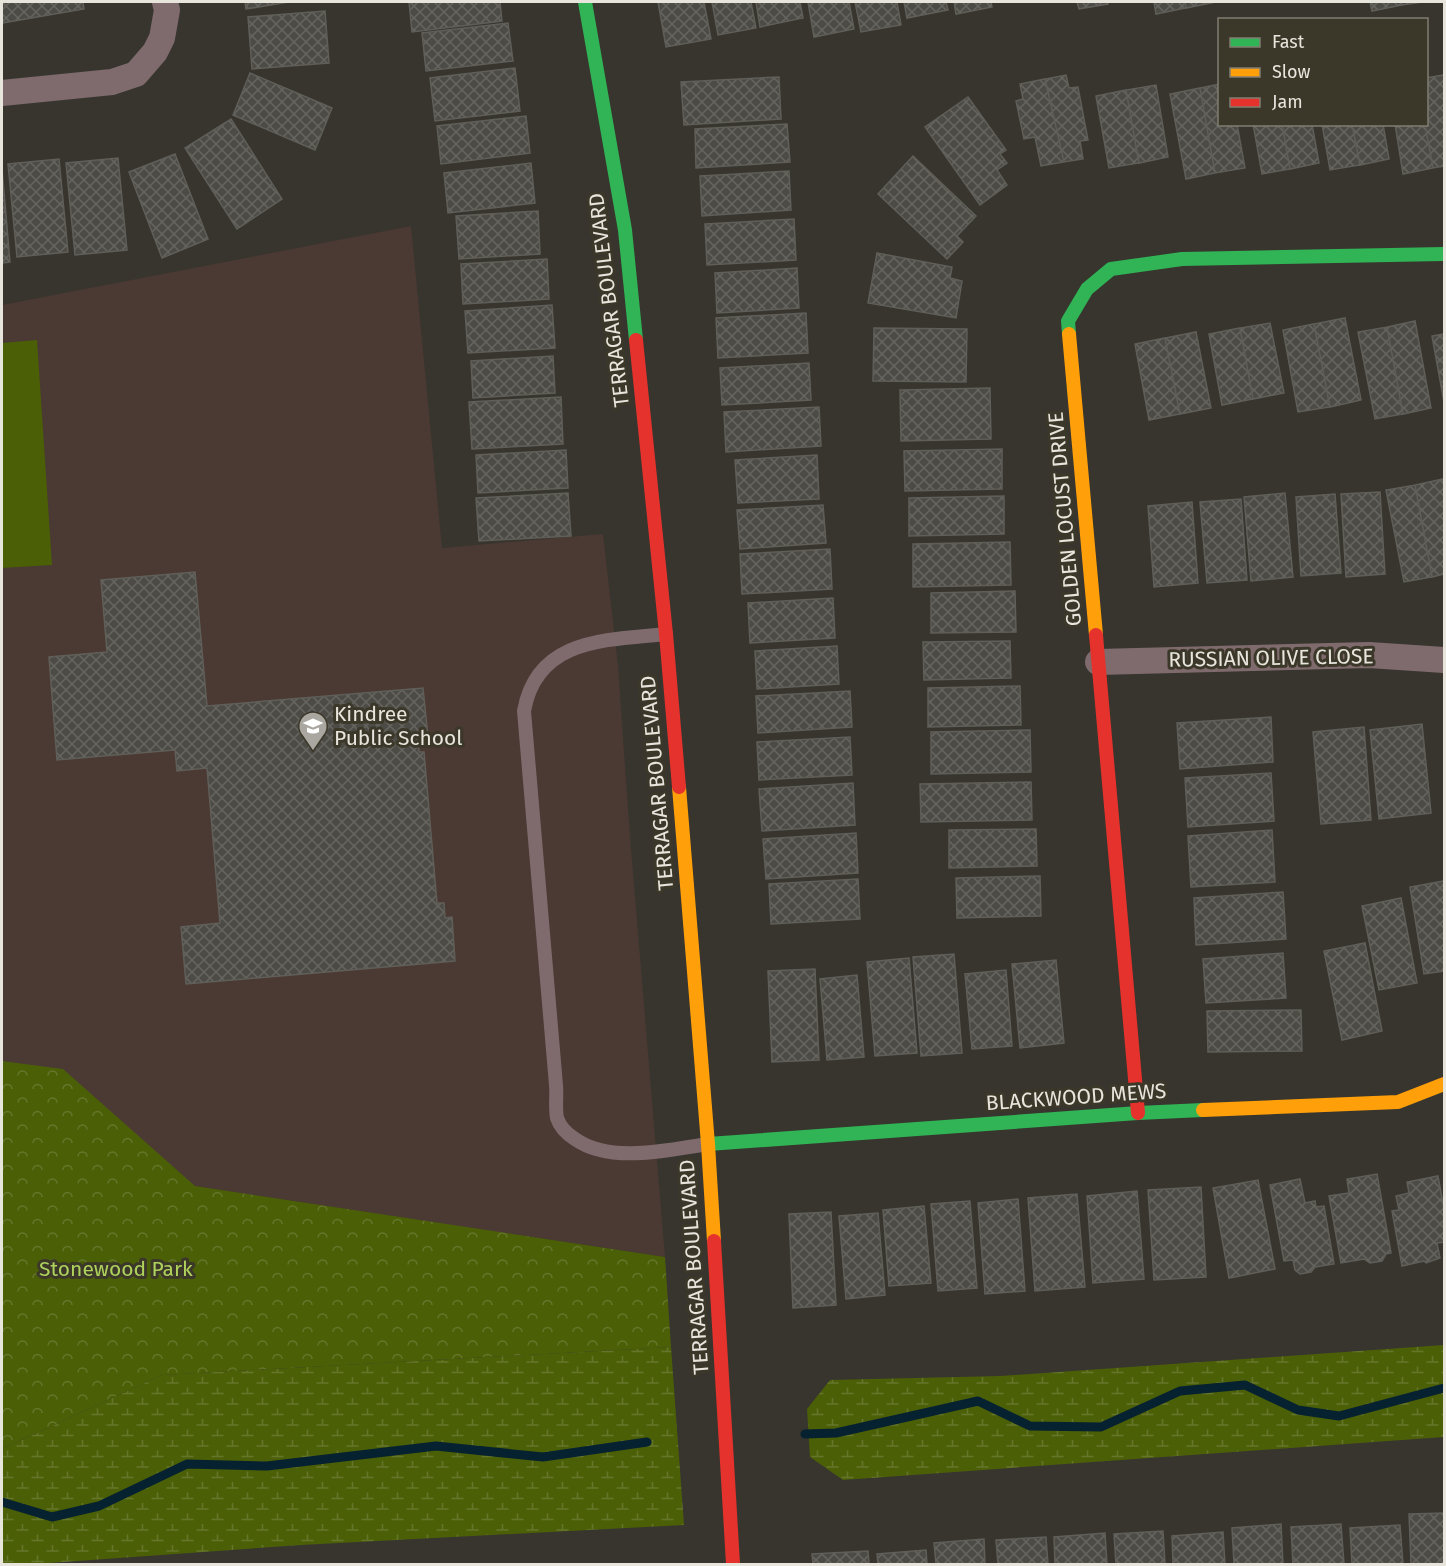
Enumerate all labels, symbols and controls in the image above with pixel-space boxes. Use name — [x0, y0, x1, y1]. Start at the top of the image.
legend — [1218, 18, 1428, 126]
text: Fast — [1272, 31, 1305, 53]
text: Slow — [1272, 61, 1311, 83]
text: Jam — [1272, 91, 1303, 113]
street label: TERRAGAR BOULEVARD — [583, 192, 635, 408]
street label: GOLDEN LOCUST DRIVE — [1043, 411, 1087, 627]
street label: RUSSIAN OLIVE CLOSE — [1168, 643, 1374, 673]
street label: TERRAGAR BOULEVARD — [635, 675, 679, 891]
place label: Kindree Public School — [334, 701, 462, 751]
school or university icon: Kindree Public School — [297, 710, 329, 752]
street label: BLACKWOOD MEWS — [985, 1078, 1167, 1116]
street label: TERRAGAR BOULEVARD — [674, 1159, 714, 1375]
park label: Stonewood Park — [39, 1256, 193, 1282]

